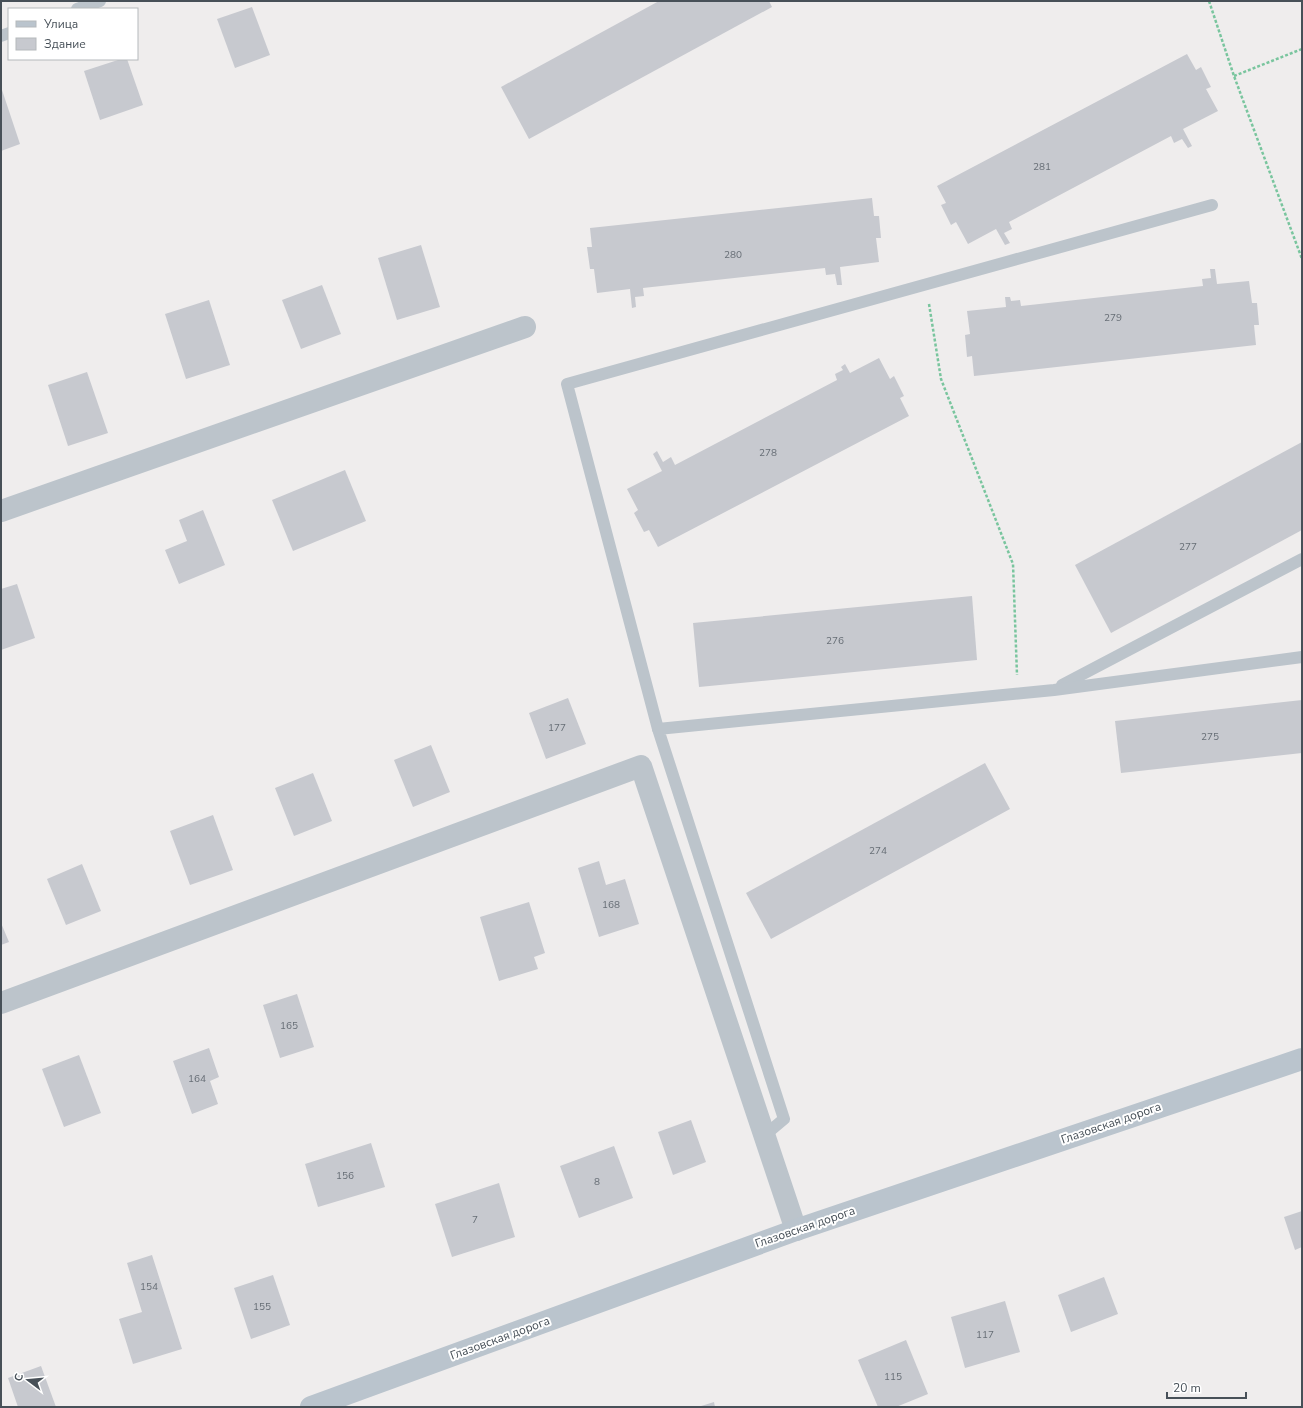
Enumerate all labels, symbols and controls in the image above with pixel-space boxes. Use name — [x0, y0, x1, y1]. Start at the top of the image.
legend — [8, 8, 138, 60]
text: Улица — [43, 16, 78, 32]
text: Здание — [44, 36, 86, 52]
house number: 281 — [1033, 160, 1051, 174]
house number: 280 — [724, 248, 742, 262]
house number: 279 — [1104, 311, 1122, 325]
house number: 278 — [759, 446, 777, 460]
house number: 277 — [1179, 540, 1197, 554]
house number: 276 — [826, 634, 844, 648]
house number: 177 — [548, 721, 566, 735]
house number: 275 — [1201, 730, 1219, 744]
house number: 274 — [869, 844, 887, 858]
house number: 168 — [602, 898, 620, 912]
house number: 165 — [280, 1019, 298, 1033]
house number: 164 — [188, 1072, 206, 1086]
street label: Глазовская дорога — [1059, 1098, 1163, 1148]
house number: 156 — [336, 1169, 354, 1183]
house number: 8 — [594, 1175, 600, 1189]
street label: Глазовская дорога — [753, 1202, 857, 1252]
house number: 7 — [472, 1213, 478, 1227]
house number: 154 — [140, 1280, 158, 1294]
house number: 155 — [253, 1300, 271, 1314]
street label: Глазовская дорога — [448, 1313, 552, 1363]
house number: 117 — [976, 1328, 994, 1342]
north arrow — [8, 1360, 48, 1400]
house number: 115 — [884, 1370, 902, 1384]
text: С — [11, 1371, 27, 1383]
scale bar — [1167, 1374, 1246, 1400]
text: 20 m — [1173, 1380, 1201, 1396]

